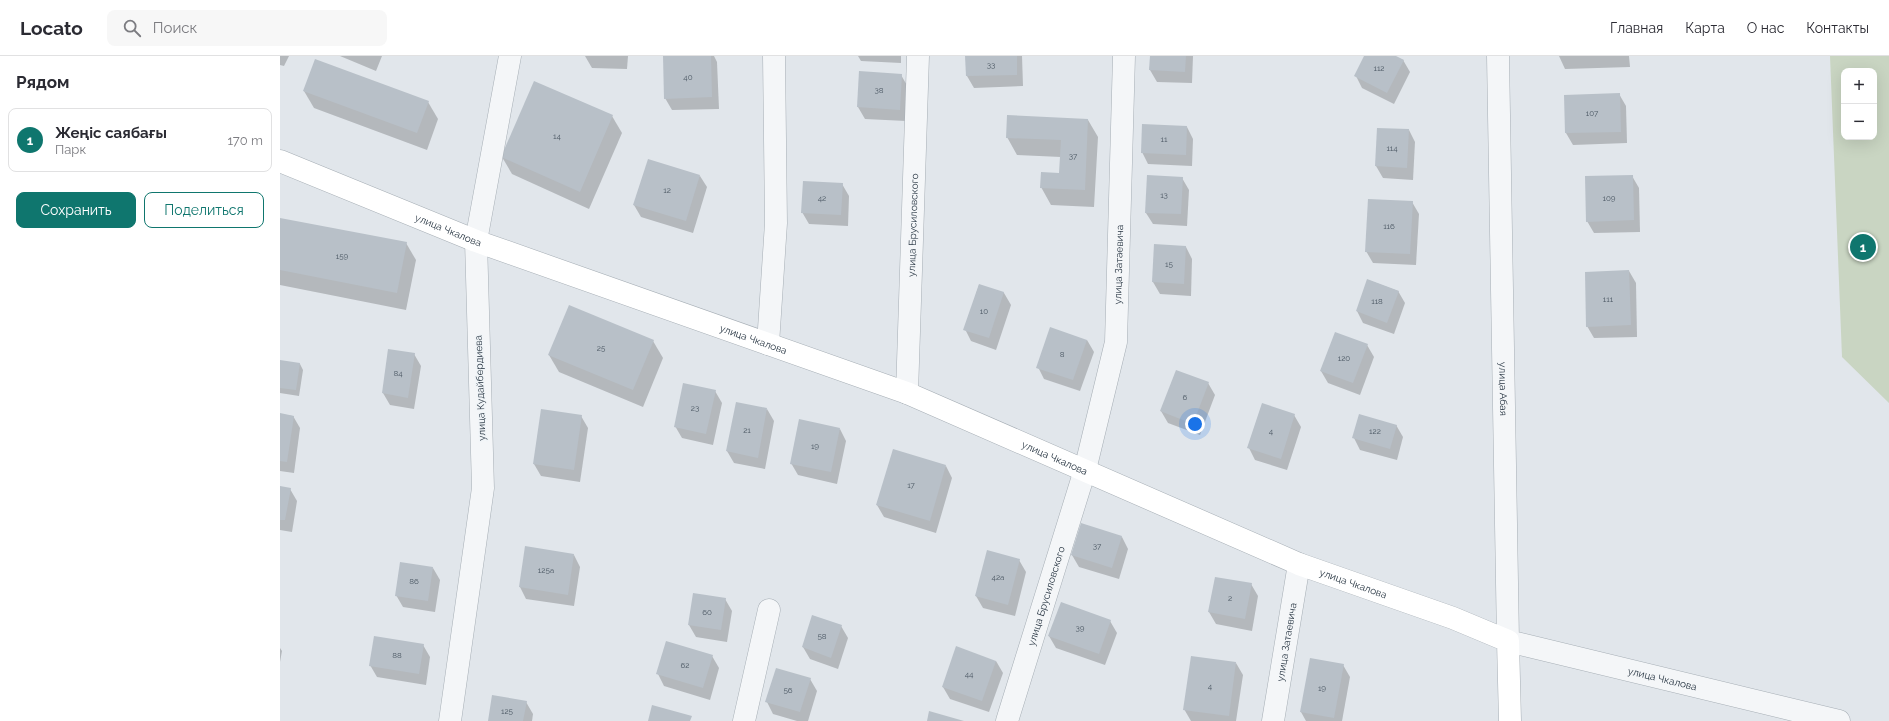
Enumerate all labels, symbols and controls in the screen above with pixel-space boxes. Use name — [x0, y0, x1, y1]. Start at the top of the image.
search box — [107, 10, 387, 46]
text: Locato — [20, 17, 83, 39]
icon: search — [121, 17, 143, 39]
text: Поиск — [153, 19, 197, 37]
text: Главная — [1610, 20, 1663, 36]
text: Карта — [1685, 20, 1725, 36]
text: О нас — [1747, 20, 1784, 36]
text: Контакты — [1806, 20, 1869, 36]
house number: 33 — [987, 60, 995, 70]
house number: 112 — [1373, 63, 1385, 73]
map controls — [1841, 68, 1877, 140]
button: + — [1841, 68, 1877, 104]
text: Рядом — [16, 72, 69, 92]
house number: 40 — [683, 72, 693, 82]
house number: 38 — [874, 85, 884, 95]
button: − — [1841, 104, 1877, 140]
house number: 107 — [1586, 108, 1599, 118]
text: Жеңіс саябағы — [55, 124, 167, 142]
house number: 14 — [553, 131, 562, 141]
text: 1 — [27, 133, 33, 148]
text: 170 m — [227, 133, 263, 148]
house number: 11 — [1161, 134, 1168, 144]
text: Парк — [55, 142, 86, 157]
house number: 114 — [1386, 143, 1398, 153]
house number: 37 — [1069, 151, 1078, 161]
street label: улица Брусиловского — [905, 173, 920, 277]
house number: 12 — [663, 185, 671, 195]
house number: 13 — [1160, 190, 1168, 200]
button: Сохранить — [16, 192, 136, 228]
button: Поделиться — [144, 192, 264, 228]
house number: 42 — [818, 193, 826, 203]
house number: 109 — [1602, 193, 1616, 203]
street label: улица Чкалова — [414, 211, 483, 248]
house number: 116 — [1383, 221, 1395, 231]
street label: улица Затаевича — [1112, 225, 1125, 305]
pin: 1 — [1850, 232, 1876, 262]
house number: 159 — [336, 251, 349, 261]
house number: 15 — [1165, 259, 1174, 269]
house number: 111 — [1603, 294, 1614, 304]
house number: 118 — [1371, 296, 1383, 306]
house number: 10 — [980, 306, 988, 316]
street label: улица Чкалова — [718, 322, 789, 356]
street label: улица Кудайбердиева — [473, 335, 487, 441]
house number: 25 — [597, 343, 606, 353]
house number: 8 — [1060, 349, 1065, 359]
house number: 120 — [1338, 353, 1350, 363]
street label: улица Абая — [1498, 362, 1510, 416]
house number: 84 — [393, 368, 403, 378]
house number: 6 — [1183, 392, 1188, 402]
house number: 23 — [691, 403, 699, 413]
your location — [1185, 414, 1205, 434]
house number: 21 — [743, 425, 751, 435]
house number: 4 — [1269, 426, 1274, 436]
house number: 122 — [1369, 426, 1381, 436]
street label: улица Чкалова — [1020, 438, 1089, 477]
house number: 19 — [811, 441, 819, 451]
house number: 17 — [907, 480, 916, 490]
house number: 37 — [1093, 541, 1102, 551]
street label: улица Брусиловского — [1025, 545, 1067, 647]
house number: 125а — [538, 565, 554, 575]
street label: улица Чкалова — [1318, 566, 1388, 600]
house number: 42а — [992, 572, 1004, 582]
house number: 86 — [409, 576, 419, 586]
house number: 2 — [1228, 593, 1232, 603]
street label: улица Затаевича — [1274, 602, 1298, 682]
house number: 60 — [702, 607, 712, 617]
house number: 39 — [1076, 623, 1085, 633]
house number: 58 — [817, 631, 827, 641]
house number: 88 — [392, 650, 402, 660]
house number: 62 — [681, 660, 690, 670]
street label: улица Чкалова — [1627, 665, 1698, 692]
house number: 44 — [965, 669, 974, 679]
house number: 4 — [1208, 681, 1213, 691]
house number: 19 — [1318, 683, 1326, 693]
house number: 56 — [783, 685, 793, 695]
house number: 125 — [501, 706, 514, 716]

